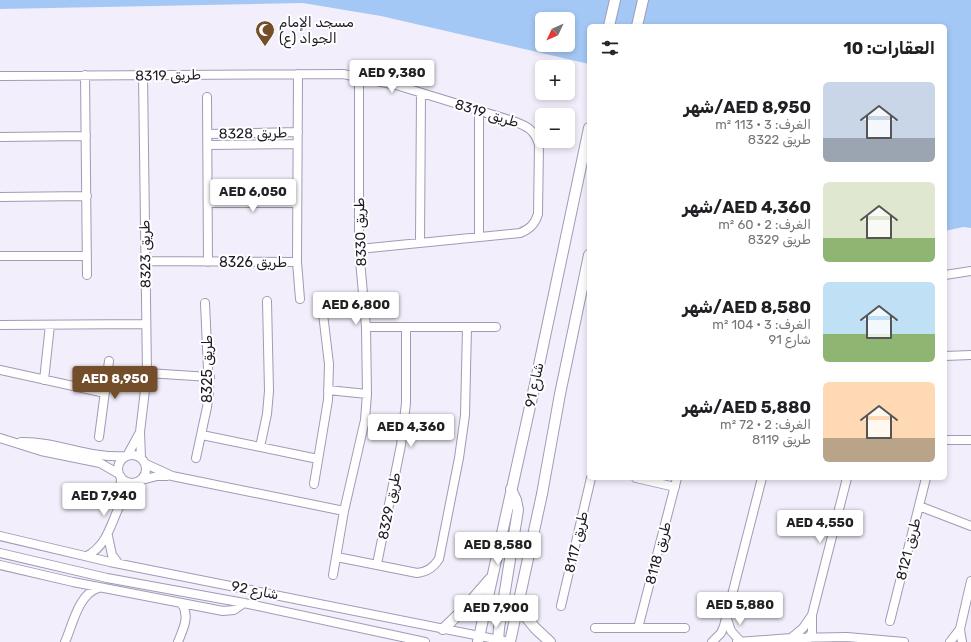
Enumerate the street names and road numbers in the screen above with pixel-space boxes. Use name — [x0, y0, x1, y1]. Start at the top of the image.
street label: طريق 8319 — [135, 66, 201, 85]
street label: طريق 8319 — [453, 96, 521, 131]
street label: طريق 8328 — [219, 124, 288, 143]
street label: طريق 8330 — [351, 197, 370, 267]
street label: طريق 8323 — [136, 220, 155, 288]
street label: طريق 8326 — [219, 254, 287, 271]
street label: طريق 8325 — [199, 335, 216, 403]
street label: شارع 91 — [521, 361, 550, 410]
street label: طريق 8329 — [375, 471, 404, 541]
street label: طريق 8117 — [561, 510, 592, 574]
street label: طريق 8121 — [893, 516, 924, 582]
street label: طريق 8118 — [642, 520, 675, 586]
street label: شارع 92 — [229, 578, 280, 605]

